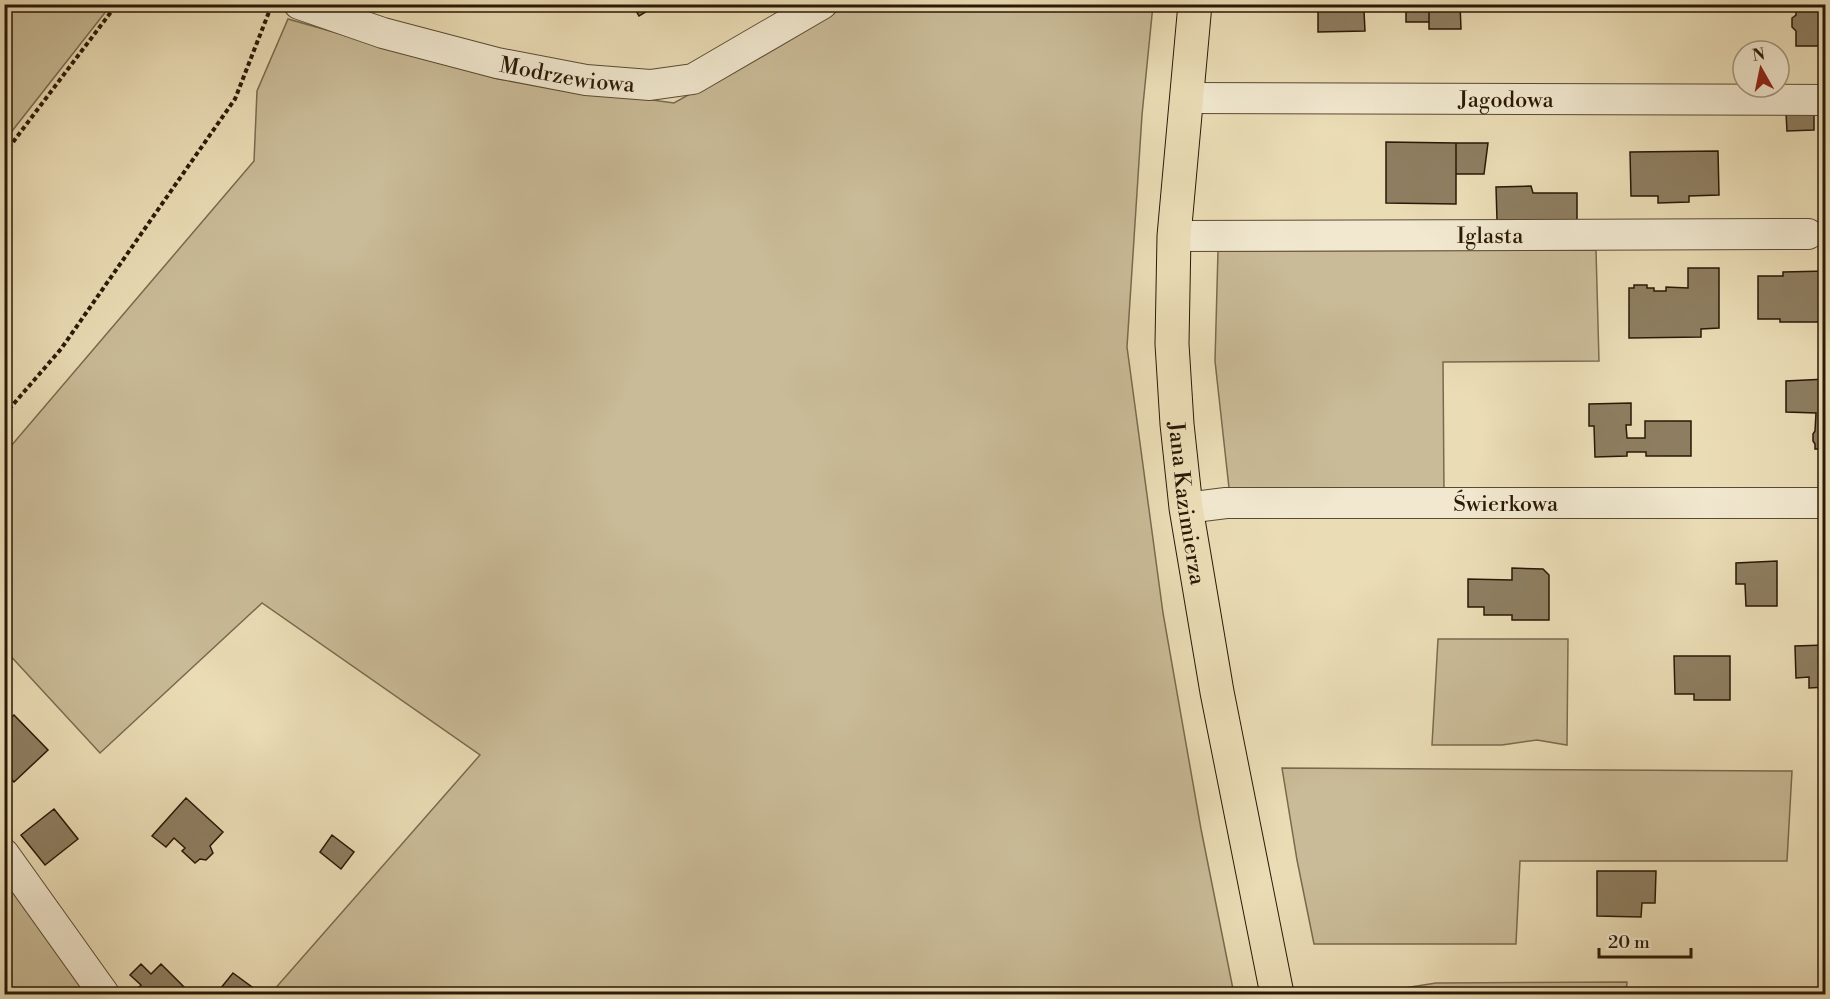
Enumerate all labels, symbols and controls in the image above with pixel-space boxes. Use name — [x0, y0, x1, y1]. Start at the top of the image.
north arrow — [1731, 39, 1791, 99]
text: N — [1751, 44, 1767, 66]
street label: Modrzewiowa — [497, 52, 636, 99]
street label: Jagodowa — [1457, 87, 1554, 114]
street label: Iglasta — [1457, 223, 1524, 250]
street label: Jana Kazimierza — [1162, 420, 1211, 588]
street label: Świerkowa — [1453, 489, 1559, 518]
scale bar — [1599, 921, 1690, 959]
text: 20 m — [1608, 931, 1650, 954]

